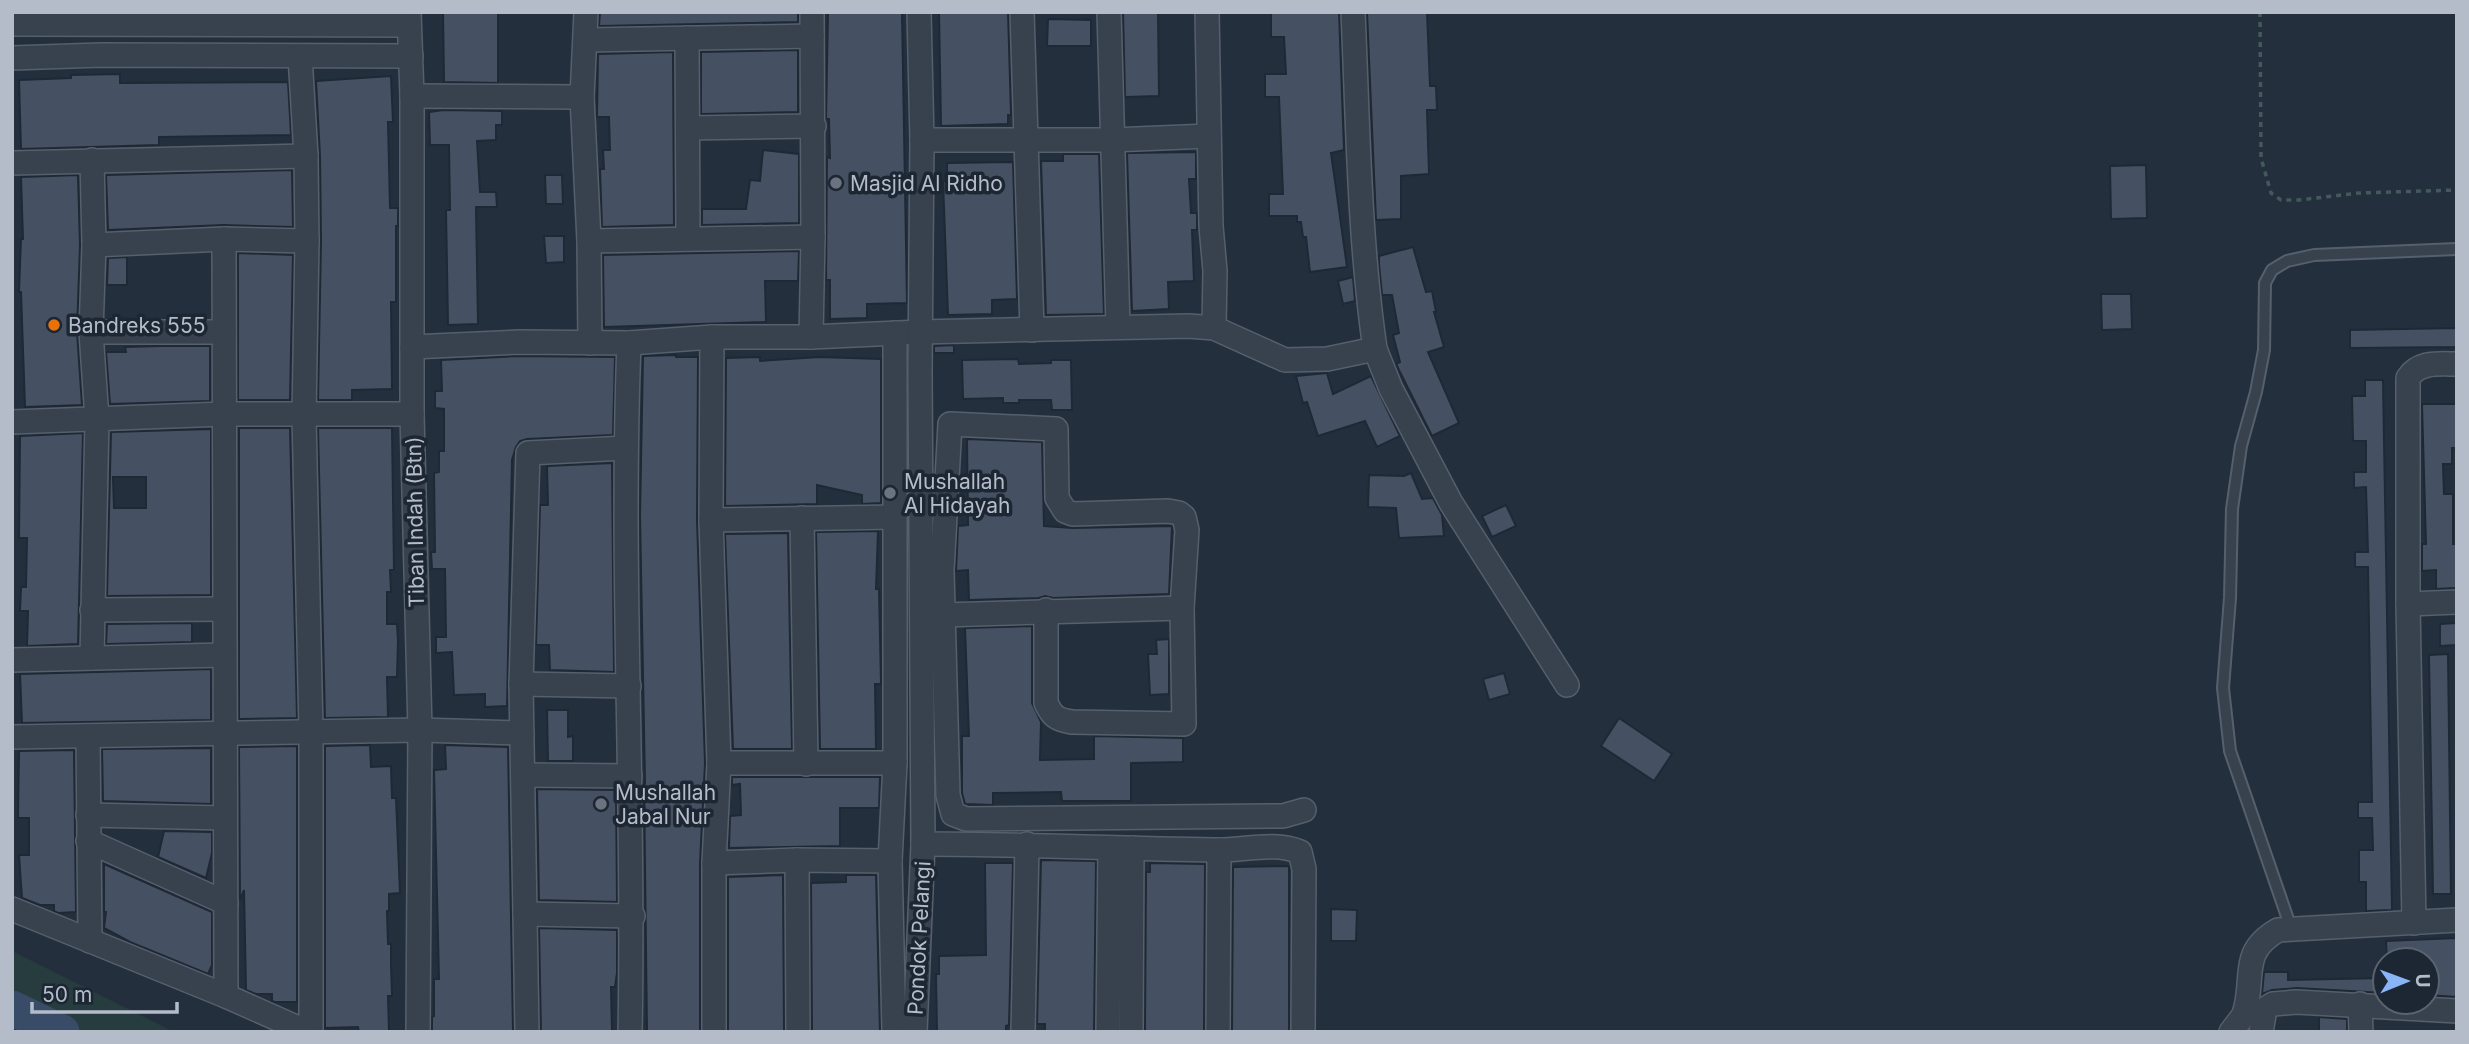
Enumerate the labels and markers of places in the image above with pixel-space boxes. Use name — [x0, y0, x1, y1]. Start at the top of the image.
place label: Masjid Al Ridho — [850, 171, 1003, 196]
marker: Masjid Al Ridho — [828, 175, 844, 191]
place label: Bandreks 555 — [68, 313, 205, 338]
marker: Bandreks 555 — [46, 317, 62, 333]
place label: Mushallah Al Hidayah — [904, 469, 1010, 518]
marker: Mushallah Al Hidayah — [882, 485, 898, 501]
place label: Mushallah Jabal Nur — [615, 780, 716, 829]
marker: Mushallah Jabal Nur — [593, 796, 609, 812]

